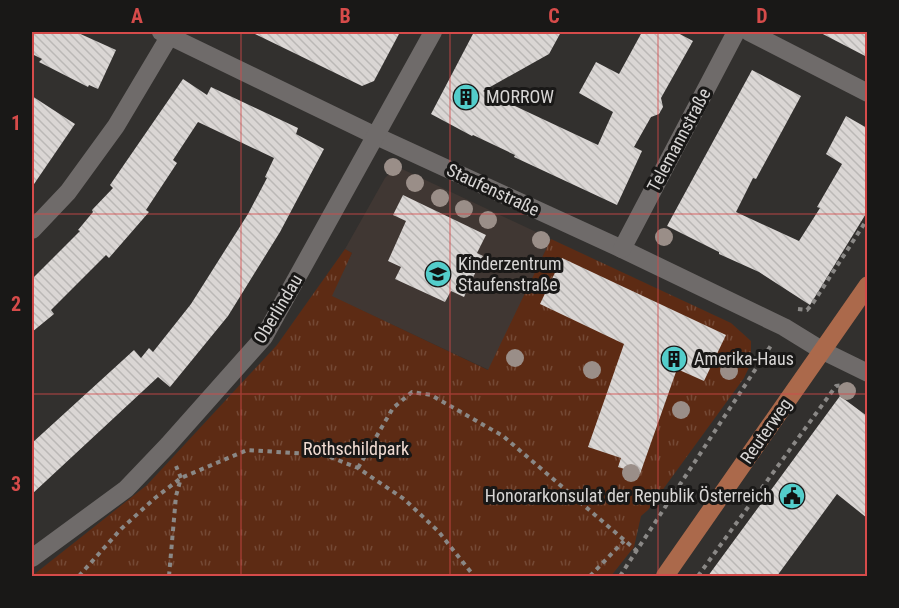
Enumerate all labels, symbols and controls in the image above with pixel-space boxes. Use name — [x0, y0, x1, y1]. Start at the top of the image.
text: A — [131, 4, 143, 28]
text: B — [339, 4, 351, 28]
text: C — [548, 4, 560, 28]
text: D — [756, 4, 768, 28]
building icon: MORROW — [451, 82, 481, 112]
street label: Telemannstraße — [642, 84, 715, 195]
place label: MORROW — [486, 86, 554, 107]
text: 1 — [11, 111, 21, 135]
street label: Staufenstraße — [444, 159, 543, 220]
place label: Kinderzentrum Staufenstraße — [458, 253, 562, 295]
school or university icon: Kinderzentrum Staufenstraße — [423, 259, 453, 289]
street label: Oberlindau — [249, 270, 306, 347]
text: 2 — [11, 292, 21, 316]
building icon: Amerika-Haus — [659, 344, 689, 374]
place label: Amerika-Haus — [694, 348, 794, 369]
street label: Reuterweg — [735, 394, 796, 467]
park label: Rothschildpark — [303, 438, 409, 459]
text: 3 — [11, 472, 21, 496]
public building icon: Honorarkonsulat der Republik Österreich — [777, 481, 807, 511]
place label: Honorarkonsulat der Republik Österreich — [485, 485, 772, 506]

